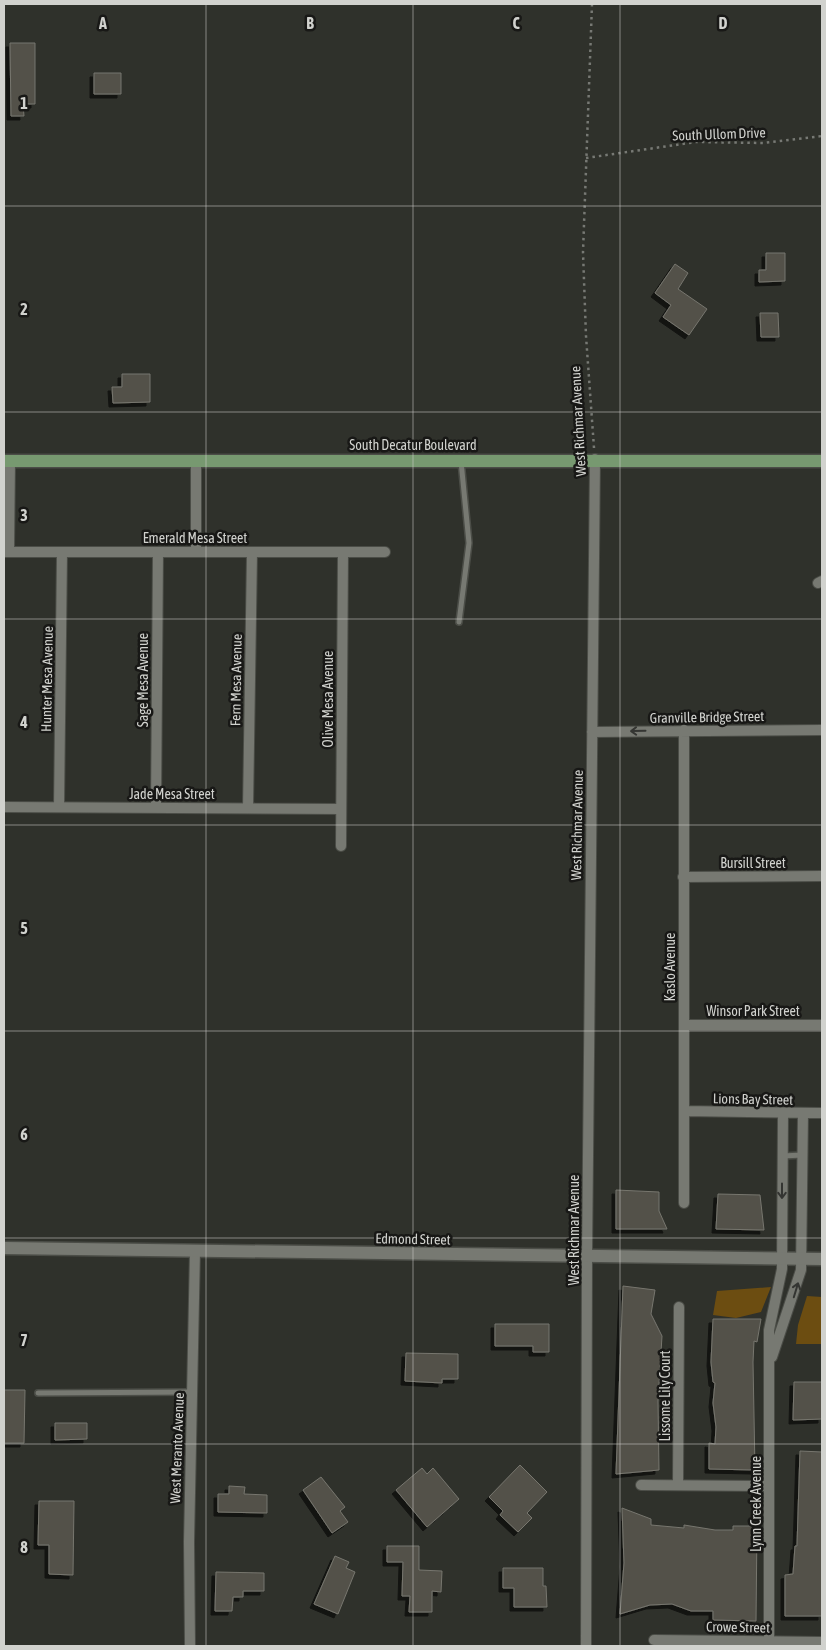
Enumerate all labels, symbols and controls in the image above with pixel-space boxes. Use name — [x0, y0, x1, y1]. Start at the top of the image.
text: A — [98, 14, 107, 32]
text: B — [306, 14, 314, 32]
text: C — [512, 14, 520, 32]
text: D — [719, 14, 728, 32]
text: 1 — [20, 94, 28, 112]
street label: South Ullom Drive — [672, 124, 766, 144]
text: 2 — [20, 300, 28, 318]
street label: West Richmar Avenue — [567, 365, 589, 477]
street label: South Decatur Boulevard — [349, 437, 477, 453]
text: 3 — [20, 506, 28, 524]
street label: Emerald Mesa Street — [143, 530, 247, 546]
street label: Hunter Mesa Avenue — [38, 626, 56, 732]
street label: Sage Mesa Avenue — [135, 633, 151, 727]
street label: Fern Mesa Avenue — [227, 634, 245, 726]
street label: Olive Mesa Avenue — [320, 651, 336, 747]
street label: Granville Bridge Street — [650, 708, 764, 726]
text: 4 — [19, 713, 28, 731]
one-way arrow — [630, 726, 646, 736]
street label: West Richmar Avenue — [568, 770, 586, 880]
street label: Jade Mesa Street — [129, 786, 215, 802]
street label: Bursill Street — [720, 855, 786, 871]
text: 5 — [20, 919, 28, 937]
street label: Kaslo Avenue — [662, 933, 678, 1001]
street label: Winsor Park Street — [706, 1003, 800, 1019]
street label: Lions Bay Street — [713, 1090, 793, 1108]
text: 6 — [20, 1125, 28, 1143]
street label: West Richmar Avenue — [566, 1175, 582, 1285]
one-way arrow — [777, 1182, 787, 1199]
street label: Edmond Street — [375, 1230, 451, 1248]
one-way arrow — [791, 1282, 801, 1298]
text: 7 — [20, 1331, 28, 1349]
street label: Lissome Lily Court — [657, 1350, 673, 1442]
street label: West Meranto Avenue — [167, 1392, 187, 1504]
street label: Lynn Creek Avenue — [748, 1456, 764, 1552]
text: 8 — [20, 1538, 28, 1556]
street label: Crowe Street — [706, 1618, 770, 1636]

